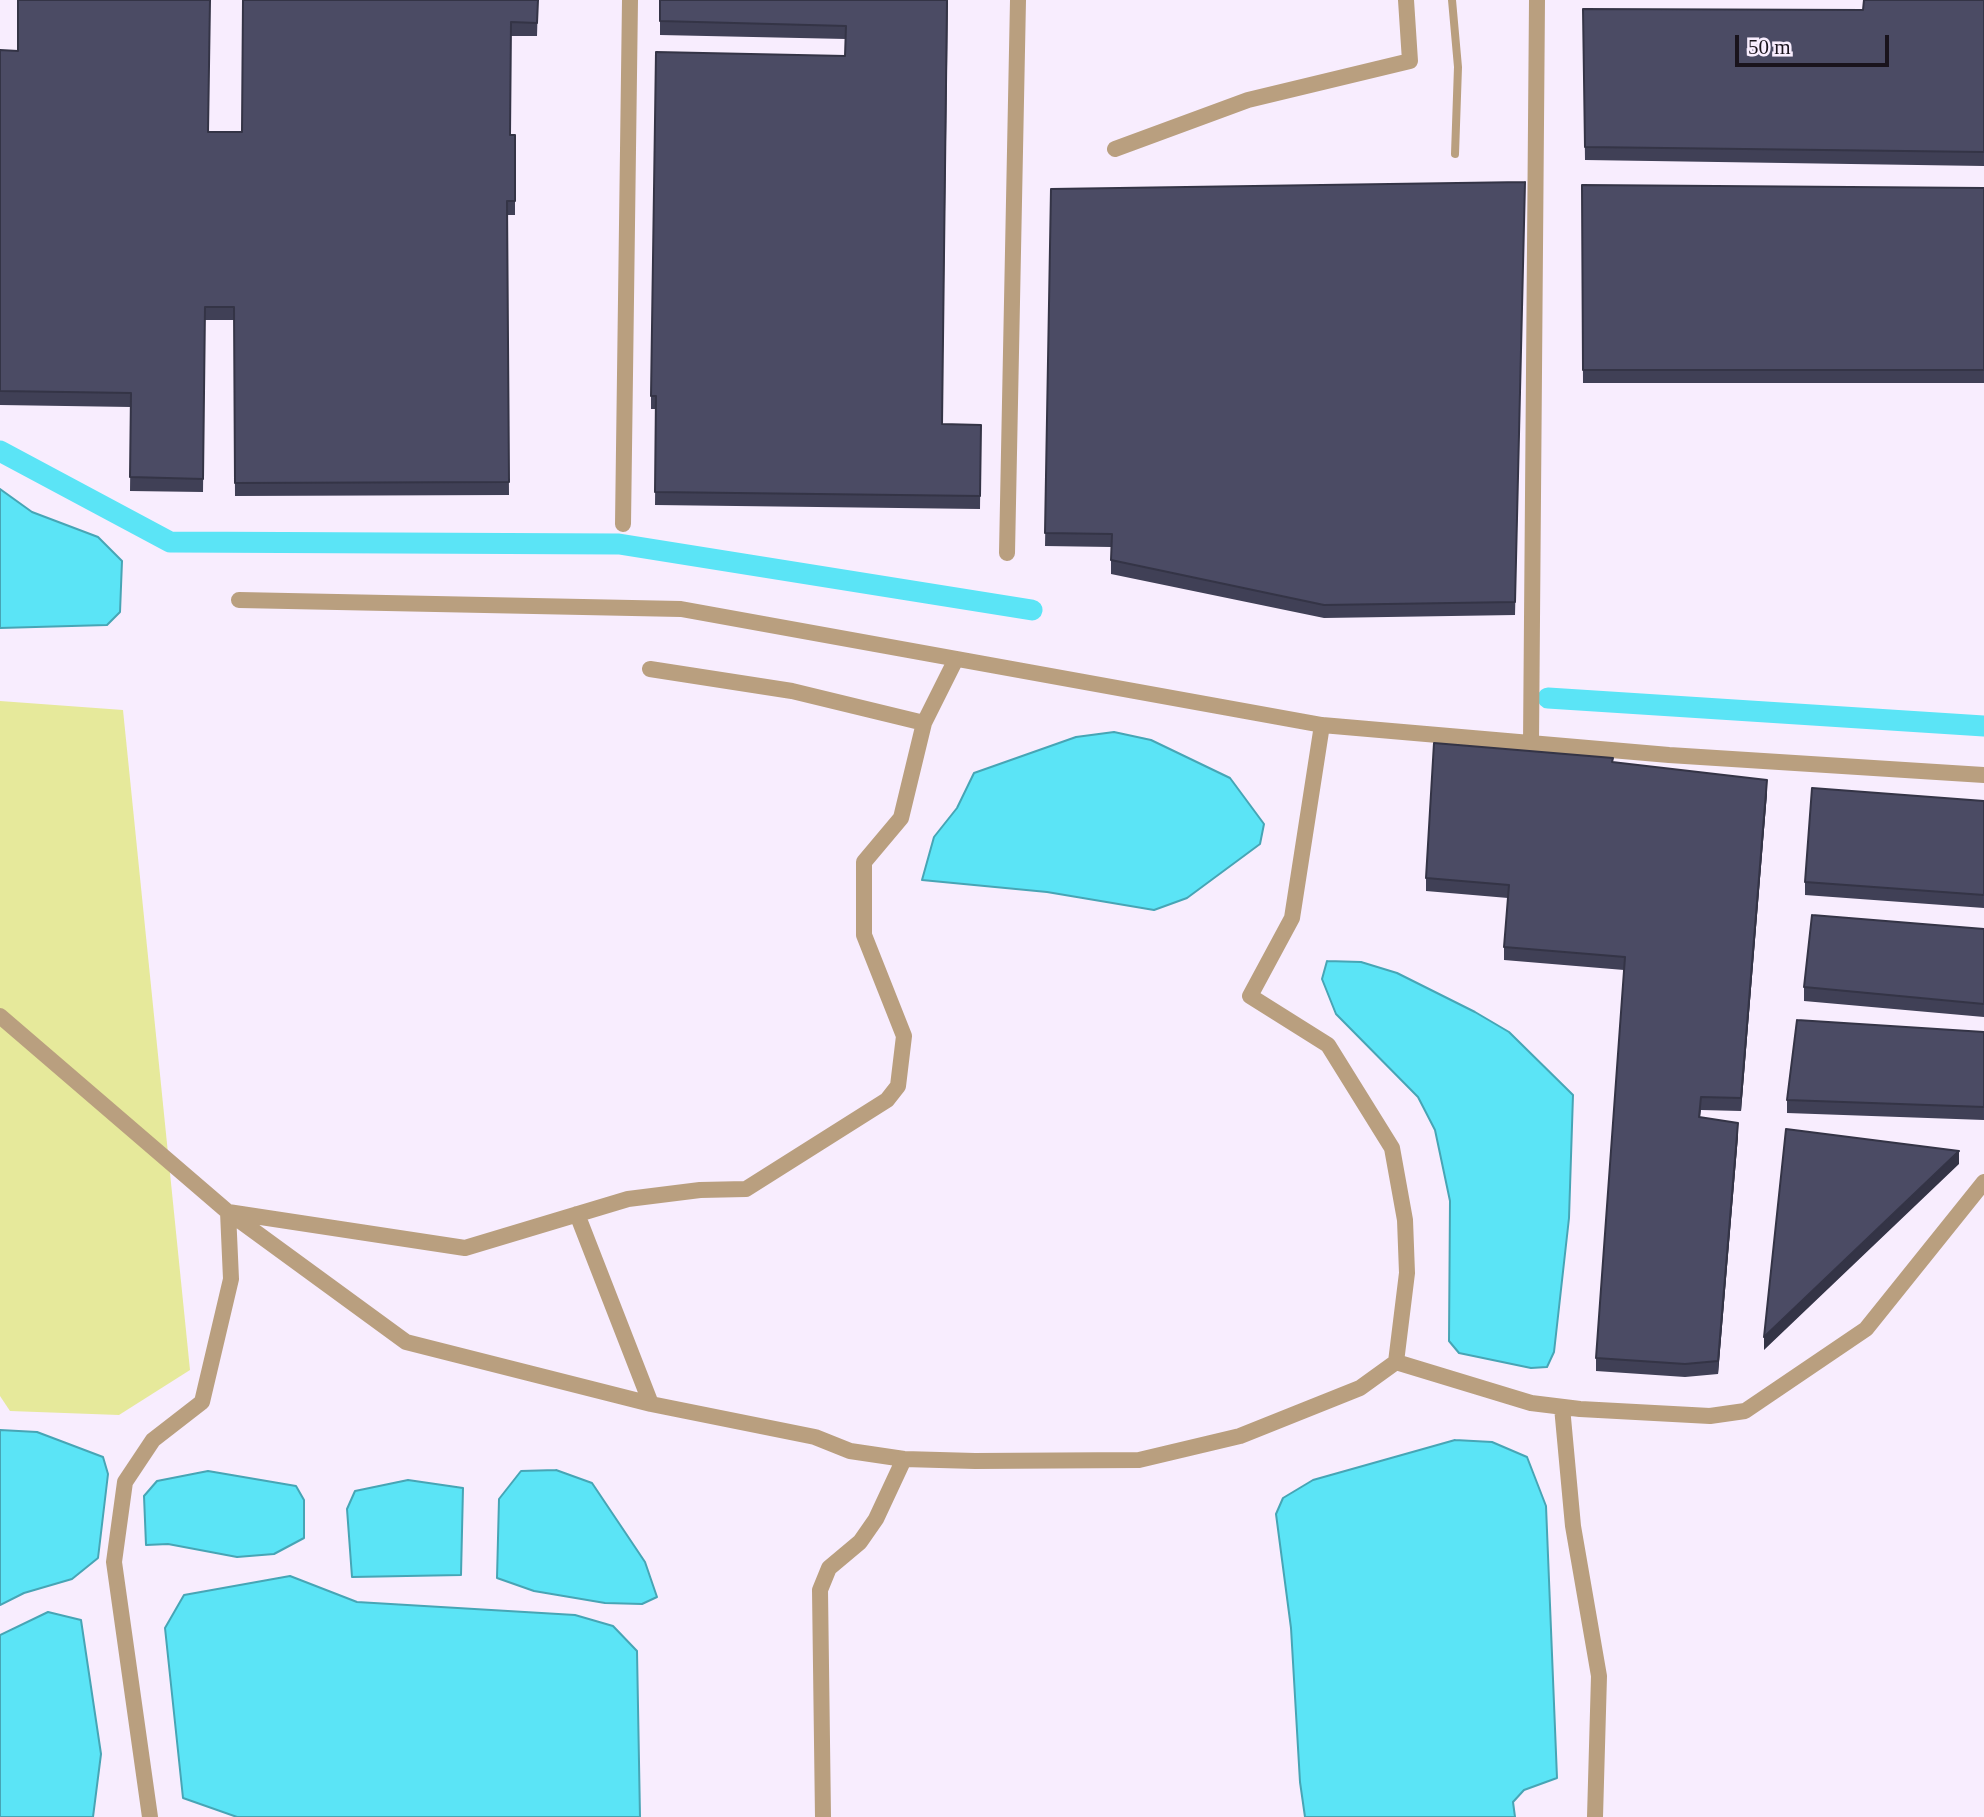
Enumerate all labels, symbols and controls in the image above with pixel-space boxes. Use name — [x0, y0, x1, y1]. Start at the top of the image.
scale bar — [1739, 21, 1893, 65]
text: 50 m — [1748, 35, 1791, 59]

